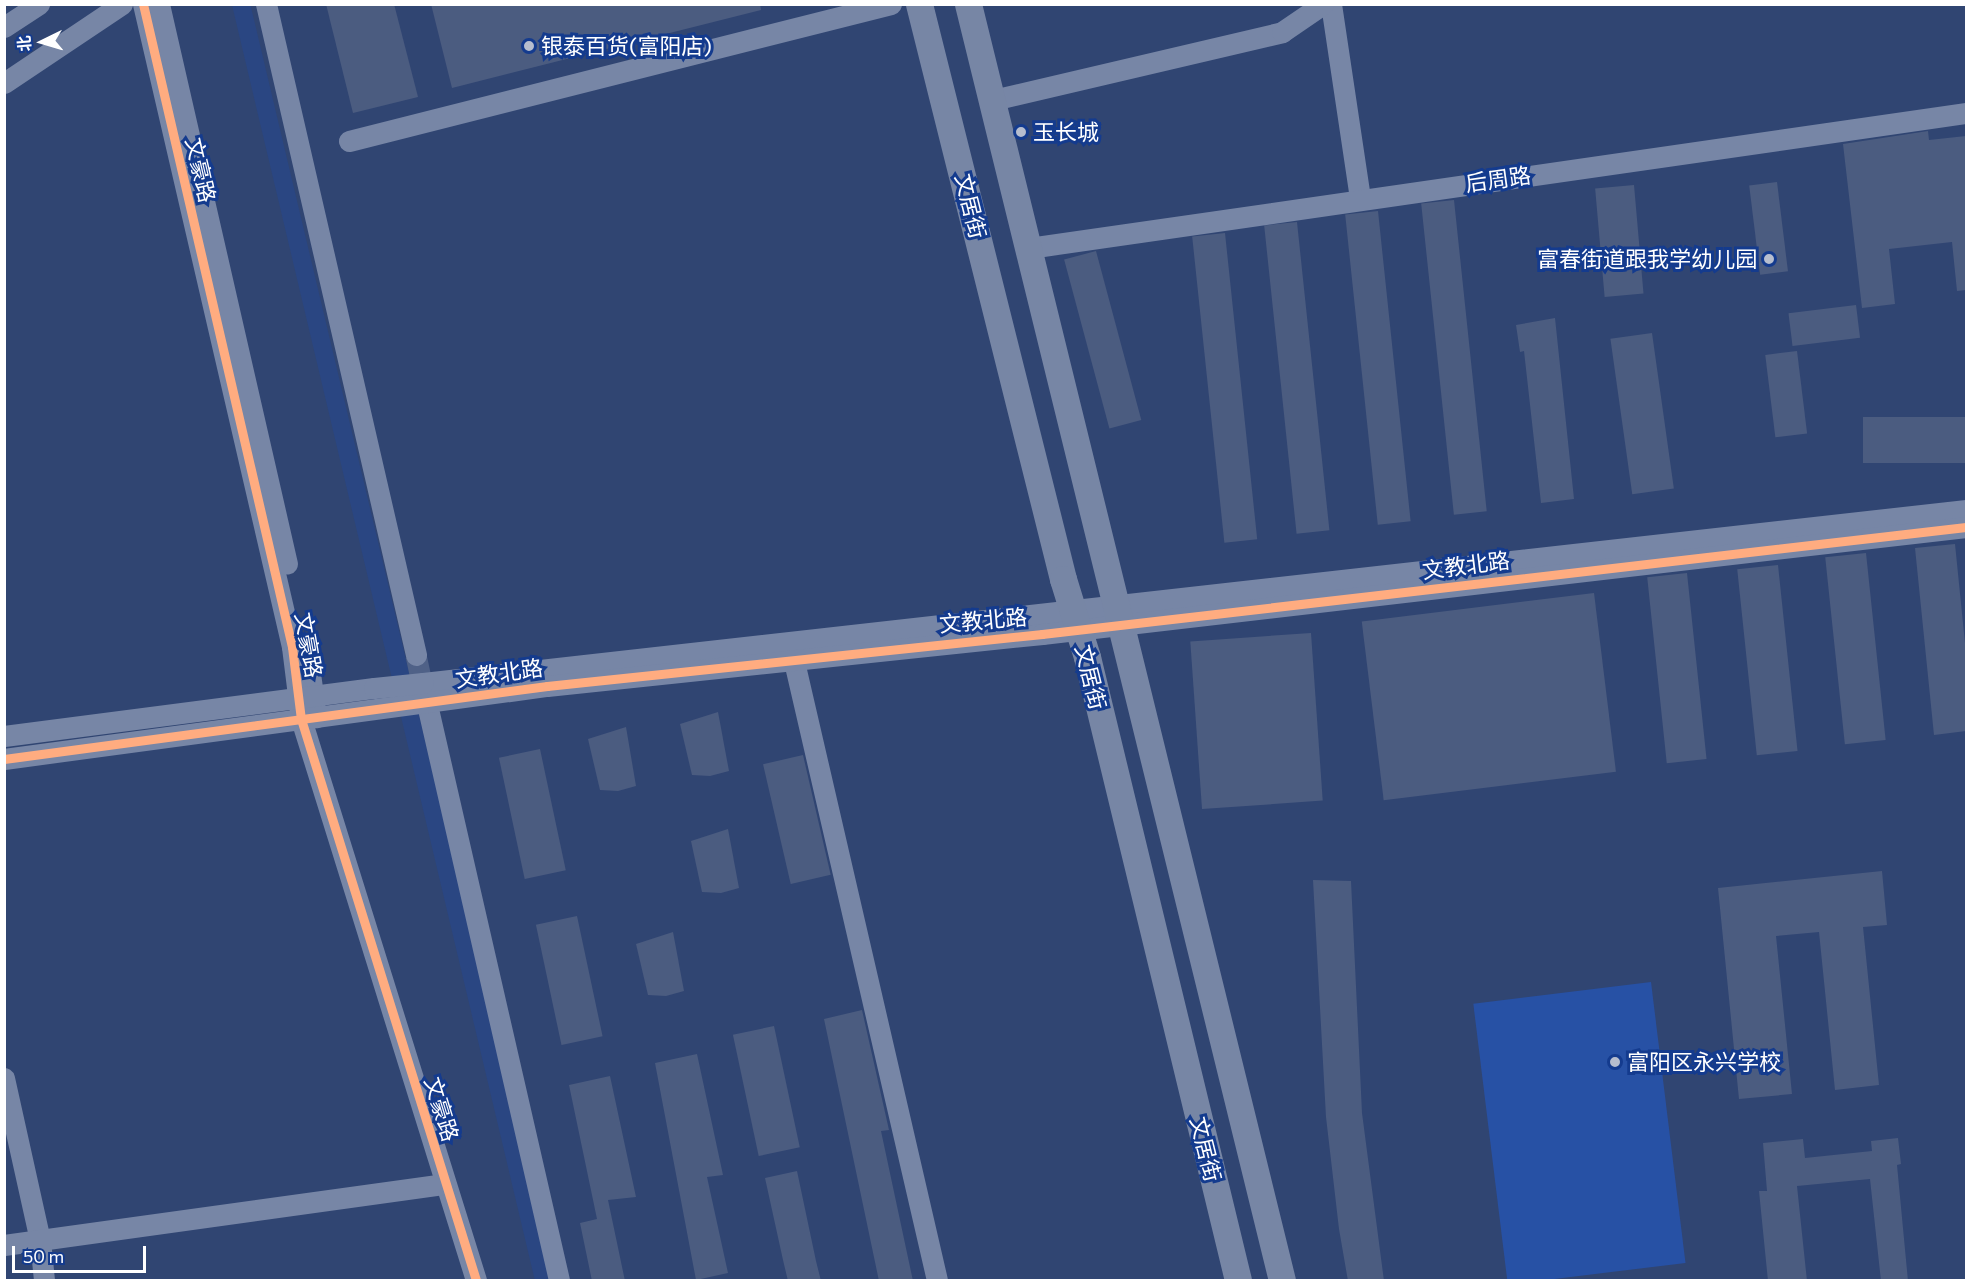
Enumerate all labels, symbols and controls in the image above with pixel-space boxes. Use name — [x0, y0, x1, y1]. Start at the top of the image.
north arrow — [12, 12, 72, 72]
place label: 银泰百货(富阳店) — [541, 33, 712, 59]
text: 北 — [13, 35, 34, 52]
marker: 银泰百货(富阳店) — [522, 39, 536, 53]
place label: 玉长城 — [1033, 119, 1099, 145]
marker: 玉长城 — [1014, 125, 1028, 139]
street label: 文豪路 — [181, 135, 221, 205]
street label: 后周路 — [1463, 161, 1533, 197]
street label: 文居街 — [950, 171, 992, 241]
place label: 富春街道跟我学幼儿园 — [1537, 246, 1757, 272]
marker: 富春街道跟我学幼儿园 — [1762, 252, 1776, 266]
street label: 文教北路 — [1421, 547, 1511, 583]
street label: 文教北路 — [938, 603, 1028, 637]
street label: 文豪路 — [290, 610, 328, 680]
street label: 文居街 — [1070, 642, 1112, 712]
street label: 文教北路 — [454, 654, 544, 692]
place label: 富阳区永兴学校 — [1627, 1049, 1781, 1075]
marker: 富阳区永兴学校 — [1608, 1055, 1622, 1069]
street label: 文豪路 — [420, 1074, 464, 1144]
street label: 文居街 — [1185, 1114, 1227, 1184]
scale bar — [15, 1234, 148, 1272]
text: 50 m — [23, 1245, 64, 1267]

